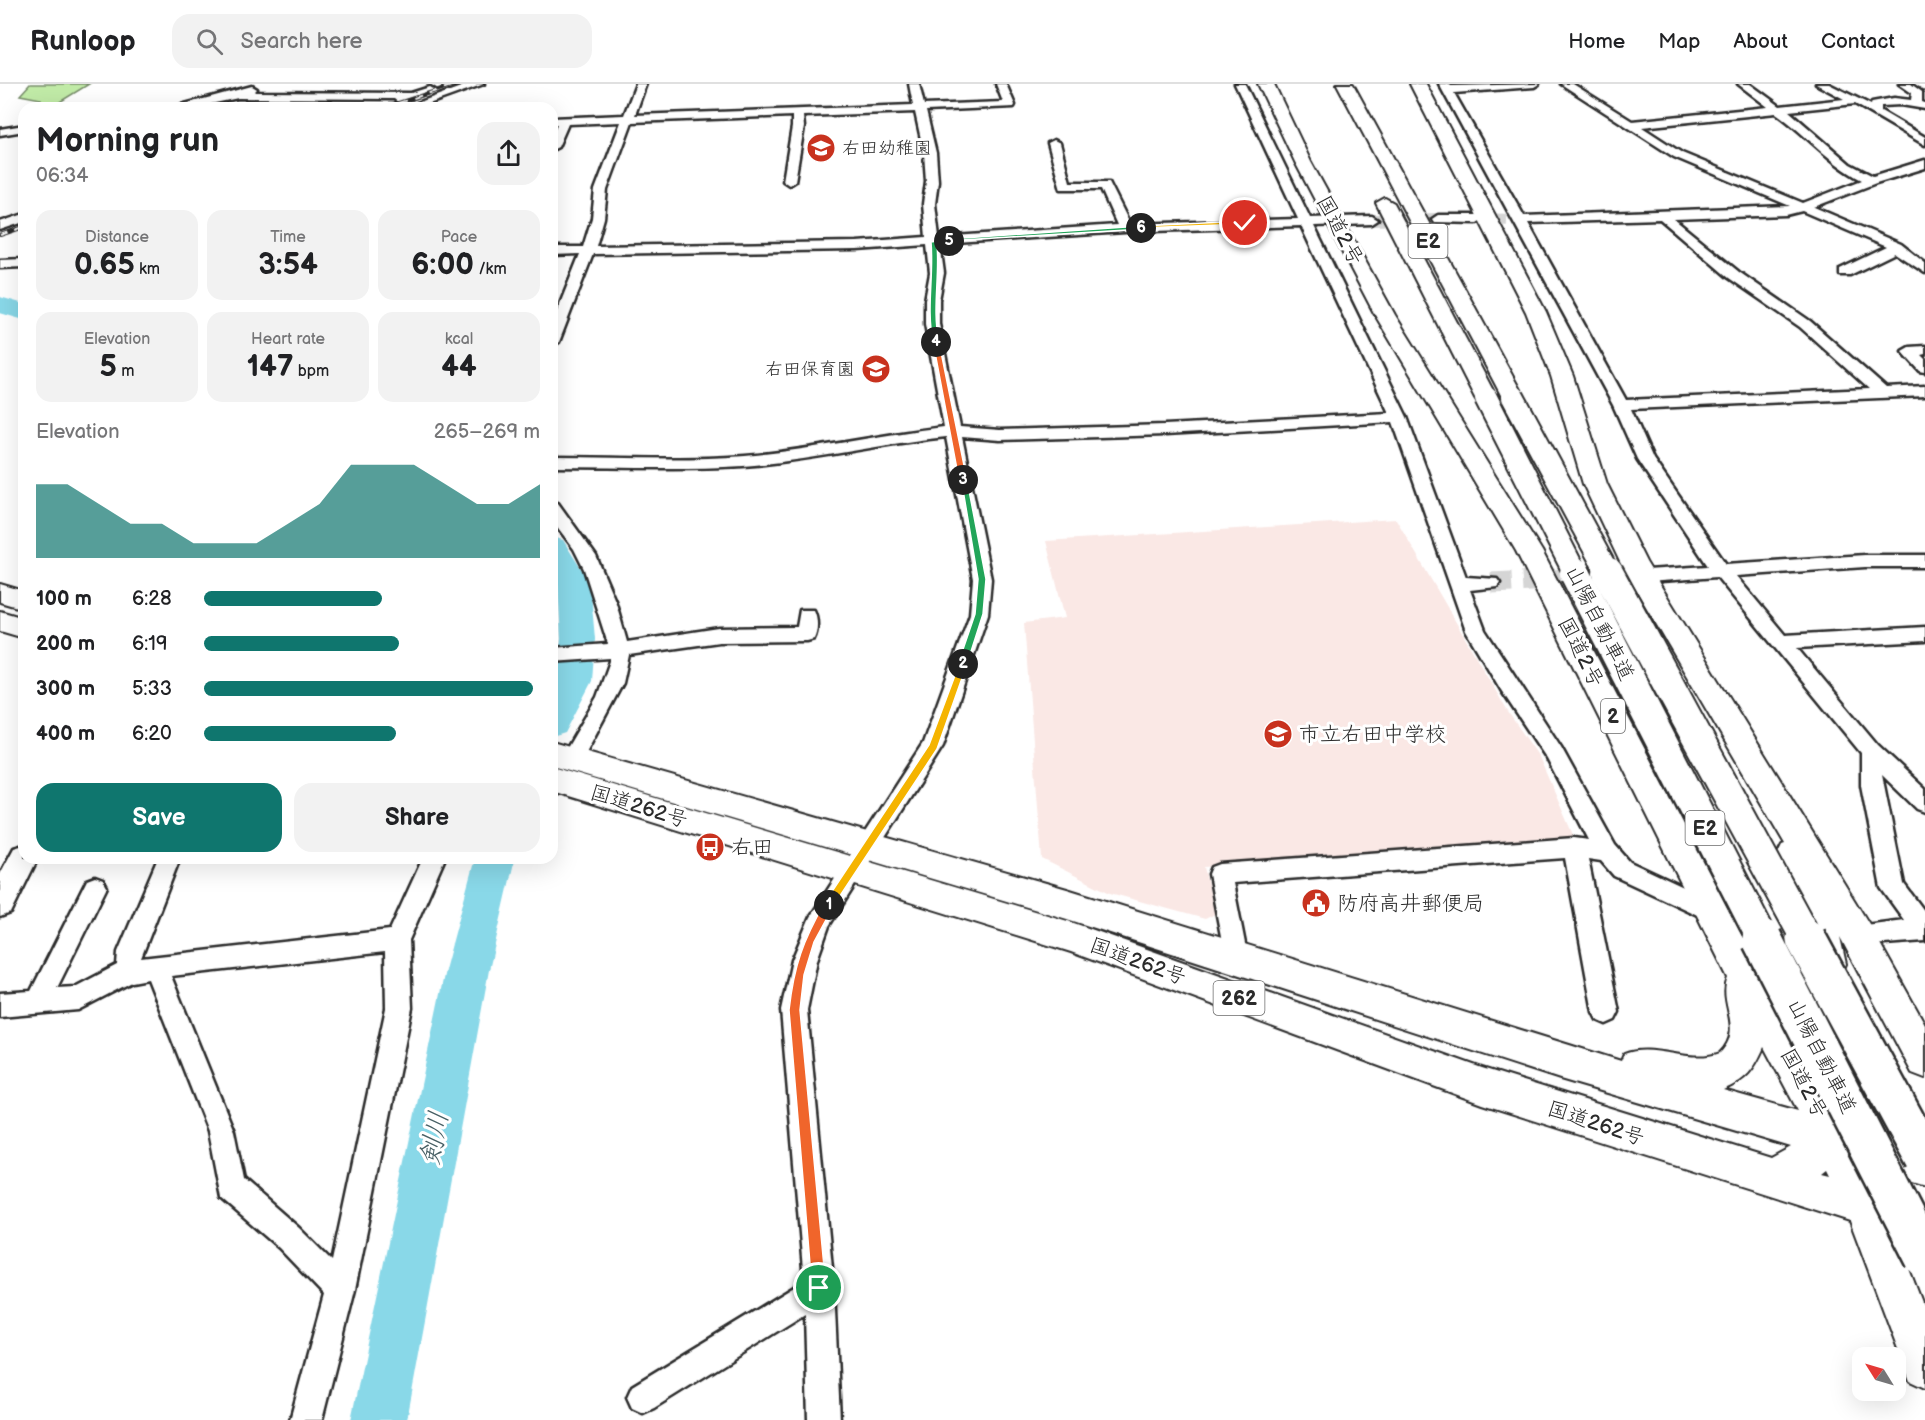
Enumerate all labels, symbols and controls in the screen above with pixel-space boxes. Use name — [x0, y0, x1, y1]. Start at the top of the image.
search box — [172, 14, 592, 68]
text: Runloop — [30, 25, 136, 58]
icon: search — [193, 25, 226, 58]
text: Search here — [241, 28, 362, 55]
text: Home — [1568, 29, 1625, 54]
text: Map — [1658, 29, 1700, 54]
text: About — [1733, 29, 1788, 54]
text: Contact — [1821, 29, 1895, 54]
text: Morning run — [36, 121, 219, 161]
button: share — [477, 122, 540, 185]
school or university icon: 右田幼稚園 — [805, 132, 837, 164]
place label: 右田幼稚園 — [842, 138, 932, 159]
text: 06:34 — [36, 164, 89, 188]
street label: 国道2号 — [1311, 191, 1368, 269]
pin — [1219, 197, 1270, 248]
icon: check — [1228, 206, 1261, 239]
pin: 6 — [1126, 213, 1156, 243]
text: 6 — [1136, 218, 1146, 237]
road number: E2 — [1408, 224, 1448, 258]
pin: 5 — [934, 226, 964, 256]
text: Distance — [85, 228, 149, 247]
text: Time — [270, 228, 306, 247]
text: Pace — [441, 228, 477, 247]
text: 5 — [944, 231, 954, 250]
text: 0.65 — [74, 247, 135, 283]
text: 3:54 — [258, 247, 318, 283]
text: 6:00 — [411, 247, 474, 283]
text: km — [135, 260, 160, 279]
text: /km — [474, 260, 507, 279]
pin: 4 — [921, 327, 951, 357]
text: Elevation — [84, 330, 150, 349]
text: Heart rate — [251, 330, 325, 349]
text: kcal — [445, 330, 473, 349]
text: 4 — [931, 332, 941, 351]
text: 5 — [100, 349, 117, 385]
text: 147 — [247, 349, 294, 385]
text: 44 — [441, 349, 477, 385]
school or university icon: 右田保育園 — [860, 353, 892, 385]
place label: 右田保育園 — [765, 359, 855, 380]
text: m — [117, 362, 134, 381]
text: bpm — [294, 362, 329, 381]
text: Elevation — [36, 420, 119, 444]
text: 265–269 m — [434, 420, 540, 444]
pin: 3 — [948, 465, 978, 495]
text: 3 — [958, 470, 968, 489]
street label: 山陽自動車道 — [1560, 561, 1639, 685]
text: 100 m — [36, 587, 92, 611]
text: 6:28 — [132, 587, 172, 611]
street label: 国道2号 — [1552, 613, 1609, 691]
text: 200 m — [36, 632, 95, 656]
text: 6:19 — [132, 632, 168, 656]
pin: 2 — [948, 649, 978, 679]
text: 2 — [958, 654, 968, 673]
text: 300 m — [36, 677, 95, 701]
text: 5:33 — [132, 677, 172, 701]
road number: 2 — [1601, 699, 1625, 733]
school or university icon: 市立右田中学校 — [1262, 718, 1294, 750]
text: 400 m — [36, 722, 95, 746]
text: 6:20 — [132, 722, 172, 746]
place label: 市立右田中学校 — [1299, 722, 1446, 747]
street label: 国道262号 — [587, 780, 691, 833]
button: Save — [36, 783, 282, 852]
button: Share — [294, 783, 540, 852]
road number: E2 — [1686, 811, 1724, 845]
bus stop icon: 右田 — [694, 831, 726, 863]
place label: 右田 — [731, 835, 773, 860]
public building icon: 防府高井郵便局 — [1300, 887, 1332, 919]
pin: 1 — [814, 890, 844, 920]
place label: 防府高井郵便局 — [1337, 891, 1484, 916]
text: 1 — [826, 895, 832, 914]
street label: 国道262号 — [1086, 933, 1189, 990]
road number: 262 — [1214, 981, 1264, 1015]
street label: 山陽自動車道 — [1782, 994, 1861, 1118]
street label: 国道2号 — [1775, 1044, 1832, 1122]
street label: 国道262号 — [1544, 1096, 1648, 1151]
water label: 剣川 — [414, 1109, 456, 1168]
pin — [793, 1262, 844, 1313]
icon: arrive — [802, 1271, 835, 1304]
north arrow — [1852, 1347, 1906, 1401]
map controls — [1852, 1347, 1906, 1401]

